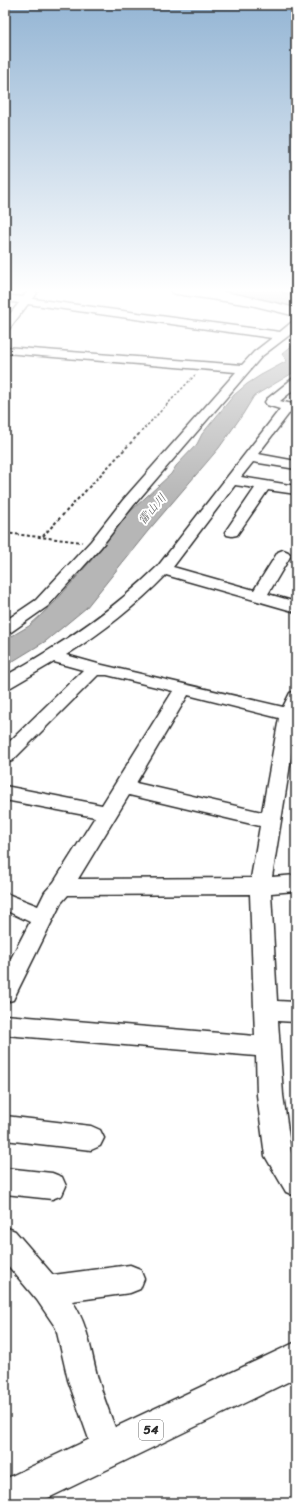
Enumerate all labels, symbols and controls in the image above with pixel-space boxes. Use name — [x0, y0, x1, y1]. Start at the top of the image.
water label: 雷山川 — [132, 488, 172, 530]
road number: 54 — [139, 1420, 163, 1440]

